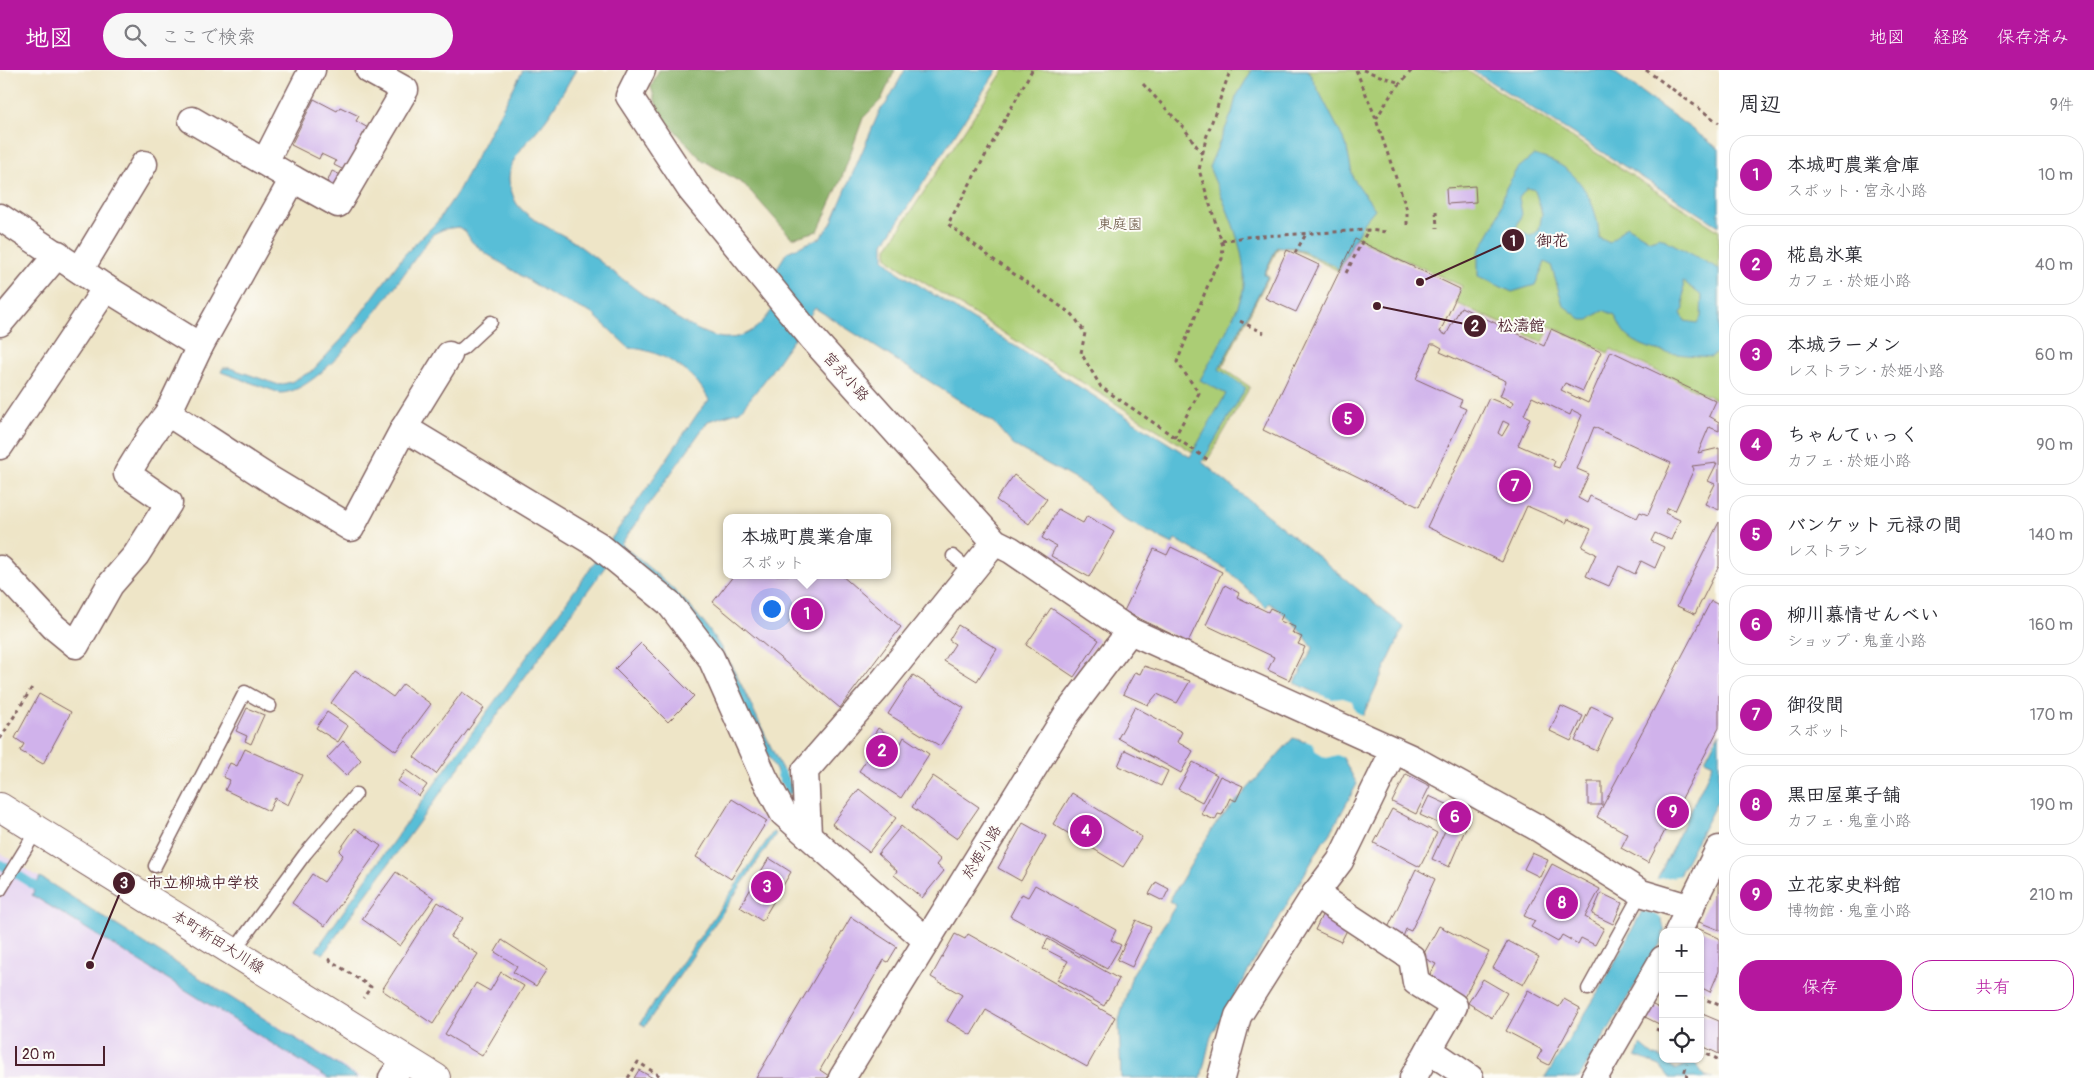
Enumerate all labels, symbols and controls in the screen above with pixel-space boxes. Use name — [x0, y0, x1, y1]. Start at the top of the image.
search box — [103, 13, 453, 58]
icon: search — [121, 21, 149, 49]
text: 地図 — [25, 24, 73, 53]
text: ここで検索 — [161, 25, 256, 49]
text: 地図 — [1869, 26, 1905, 49]
text: 経路 — [1933, 26, 1969, 49]
text: 保存済み — [1997, 26, 2069, 49]
text: 周辺 — [1739, 91, 1781, 118]
text: 9件 — [2050, 95, 2074, 115]
text: 本城町農業倉庫 — [1787, 153, 1920, 177]
text: 1 — [1753, 165, 1759, 185]
text: 10 m — [2038, 165, 2073, 185]
text: スポット · 宮永小路 — [1787, 181, 1927, 201]
park label: 東庭園 — [1097, 215, 1143, 234]
callout: 御花 — [1501, 225, 1578, 256]
text: 御花 — [1536, 231, 1568, 251]
text: 1 — [1510, 232, 1516, 251]
text: 椛島氷菓 — [1787, 243, 1863, 267]
text: 2 — [1752, 255, 1760, 275]
text: 40 m — [2035, 255, 2073, 275]
text: カフェ · 於姫小路 — [1787, 271, 1911, 291]
callout: 松濤館 — [1462, 310, 1555, 341]
text: 松濤館 — [1497, 316, 1545, 336]
text: 2 — [1471, 317, 1479, 336]
text: 本城ラーメン — [1787, 333, 1901, 357]
text: 3 — [1752, 345, 1760, 365]
text: 60 m — [2035, 345, 2073, 365]
street label: 宮永小路 — [819, 348, 873, 406]
text: レストラン · 於姫小路 — [1787, 361, 1944, 381]
pin: 5 — [1332, 400, 1364, 438]
text: ちゃんてぃっく — [1787, 423, 1919, 447]
text: 4 — [1751, 435, 1761, 455]
text: 90 m — [2036, 435, 2073, 455]
text: カフェ · 於姫小路 — [1787, 451, 1911, 471]
pin: 7 — [1499, 467, 1531, 505]
text: バンケット 元禄の間 — [1787, 513, 1962, 537]
popup — [723, 514, 891, 579]
text: 本城町農業倉庫 — [740, 525, 874, 549]
text: 5 — [1752, 525, 1760, 545]
text: 140 m — [2029, 525, 2073, 545]
text: レストラン — [1787, 541, 1868, 561]
text: スポット — [740, 553, 805, 573]
pin: 1 — [791, 595, 823, 633]
your location — [759, 596, 785, 622]
text: 柳川慕情せんべい — [1787, 603, 1939, 627]
text: 6 — [1751, 615, 1761, 635]
text: 160 m — [2029, 615, 2073, 635]
text: ショップ · 鬼童小路 — [1787, 631, 1926, 651]
text: 御役間 — [1787, 693, 1844, 717]
text: 7 — [1752, 705, 1760, 725]
text: 170 m — [2030, 705, 2073, 725]
text: スポット — [1787, 721, 1851, 741]
pin: 2 — [866, 732, 898, 770]
text: 黒田屋菓子舗 — [1787, 783, 1901, 807]
pin: 9 — [1657, 793, 1689, 831]
text: 8 — [1752, 795, 1760, 815]
text: 190 m — [2030, 795, 2073, 815]
pin: 6 — [1439, 798, 1471, 836]
text: カフェ · 鬼童小路 — [1787, 811, 1911, 831]
pin: 4 — [1070, 812, 1102, 850]
street label: 於姫小路 — [958, 822, 1006, 882]
callout: 市立柳城中学校 — [112, 867, 269, 898]
pin: 3 — [751, 868, 783, 906]
text: 市立柳城中学校 — [147, 873, 259, 893]
text: 立花家史料館 — [1787, 873, 1901, 897]
text: 3 — [120, 874, 128, 893]
pin: 8 — [1546, 884, 1578, 922]
text: 9 — [1752, 885, 1760, 905]
text: 210 m — [2029, 885, 2073, 905]
text: 博物館 · 鬼童小路 — [1787, 901, 1911, 921]
street label: 本町新田大川線 — [168, 906, 268, 978]
map controls — [1659, 928, 1704, 1063]
button: + — [1659, 928, 1704, 973]
button: 保存 — [1739, 960, 1902, 1011]
button: 共有 — [1912, 960, 2074, 1011]
button: − — [1659, 973, 1704, 1018]
button: locate — [1659, 1018, 1704, 1063]
scale bar — [15, 1043, 105, 1066]
text: 20 m — [22, 1046, 55, 1063]

